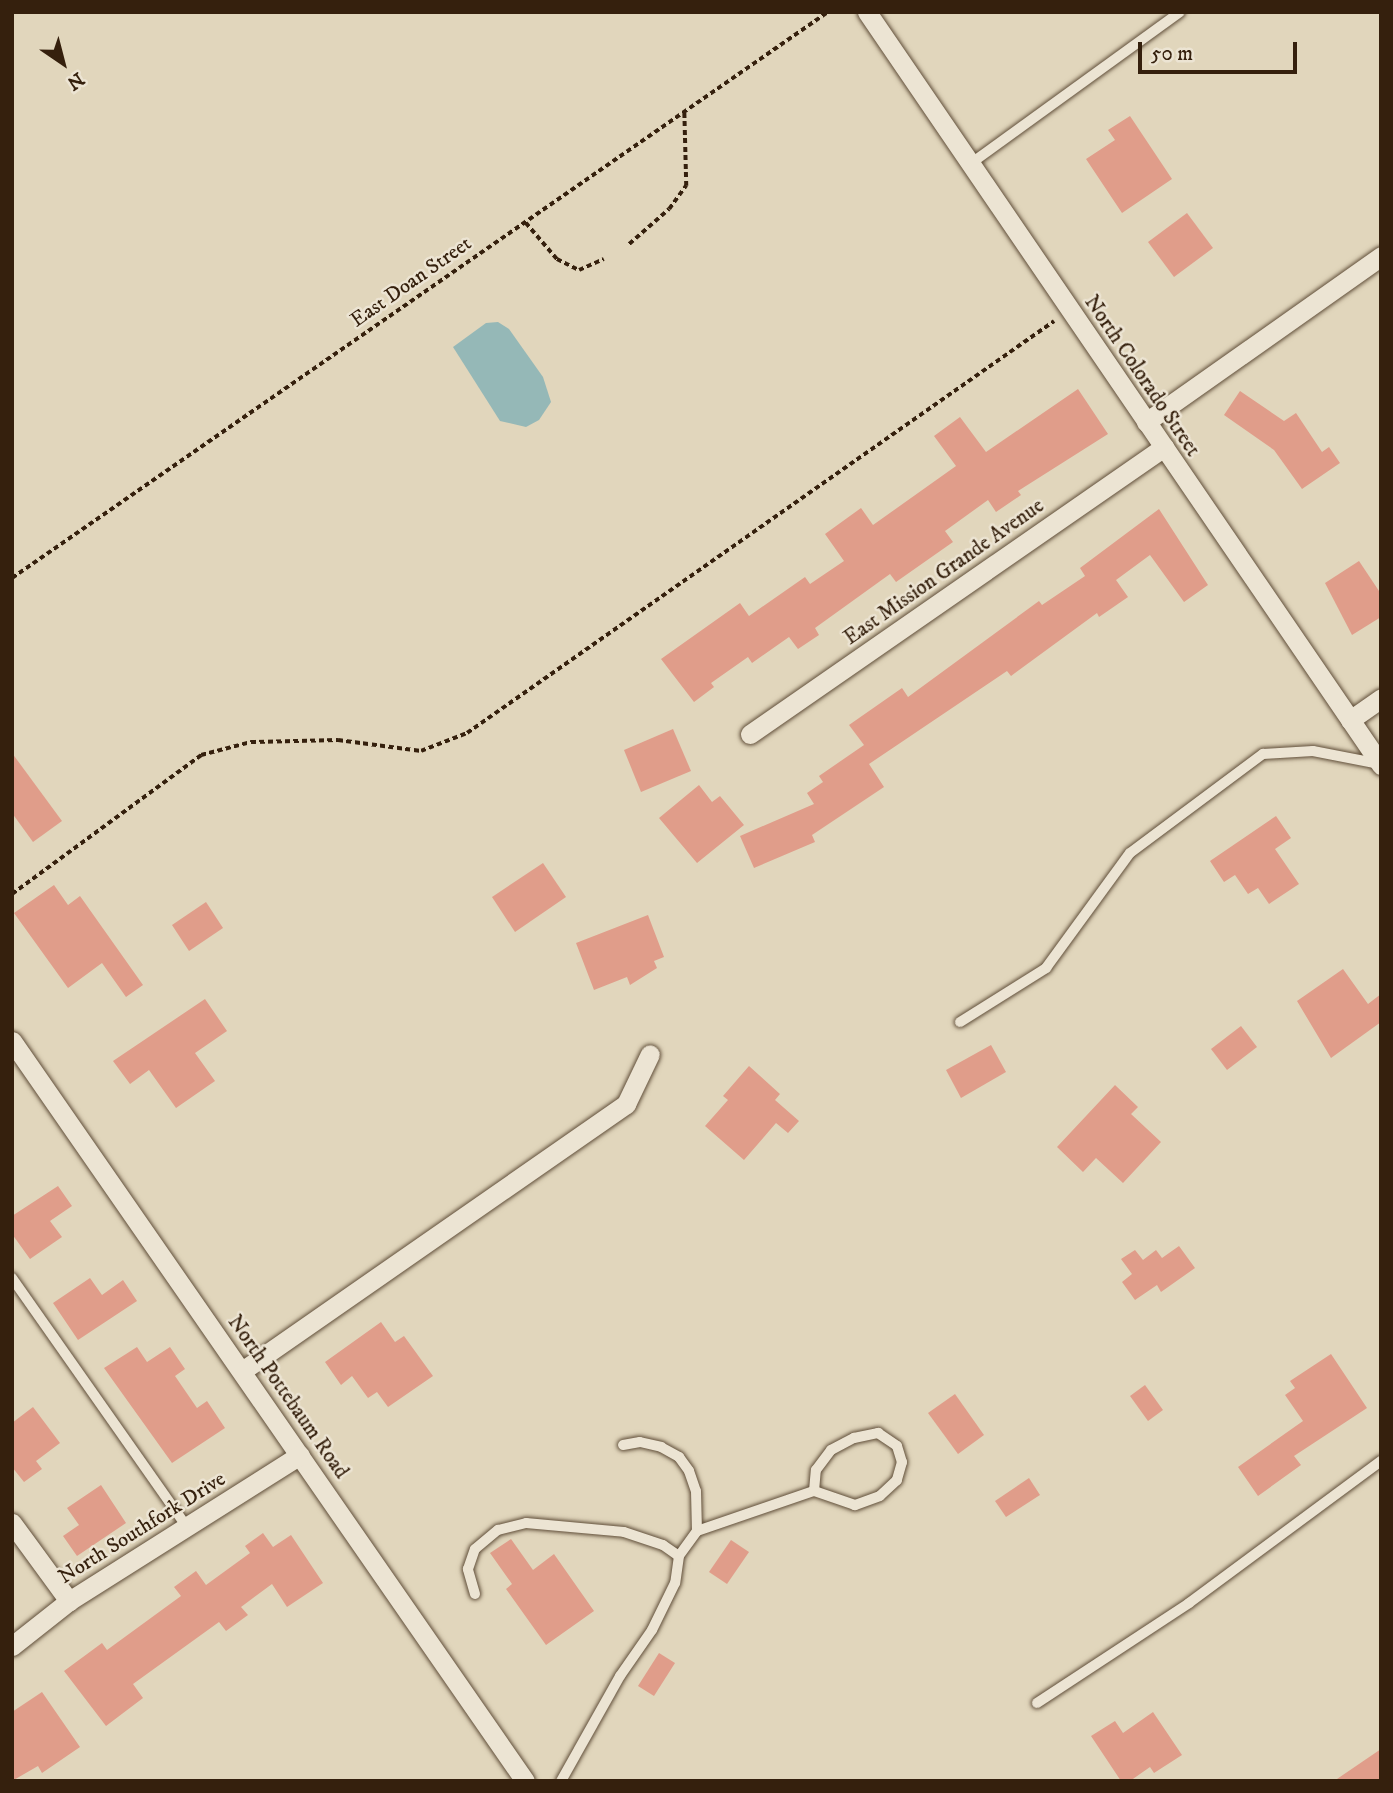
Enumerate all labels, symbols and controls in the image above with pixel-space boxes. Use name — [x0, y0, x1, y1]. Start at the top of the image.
north arrow — [28, 28, 98, 98]
scale bar — [1141, 28, 1300, 72]
text: 50 m — [1151, 41, 1193, 67]
text: N — [62, 67, 88, 95]
street label: East Doan Street — [346, 231, 476, 333]
street label: North Colorado Street — [1079, 291, 1205, 461]
street label: East Mission Grande Avenue — [839, 493, 1049, 651]
street label: North Pottebaum Road — [222, 1310, 354, 1484]
street label: North Southfork Drive — [54, 1466, 230, 1590]

